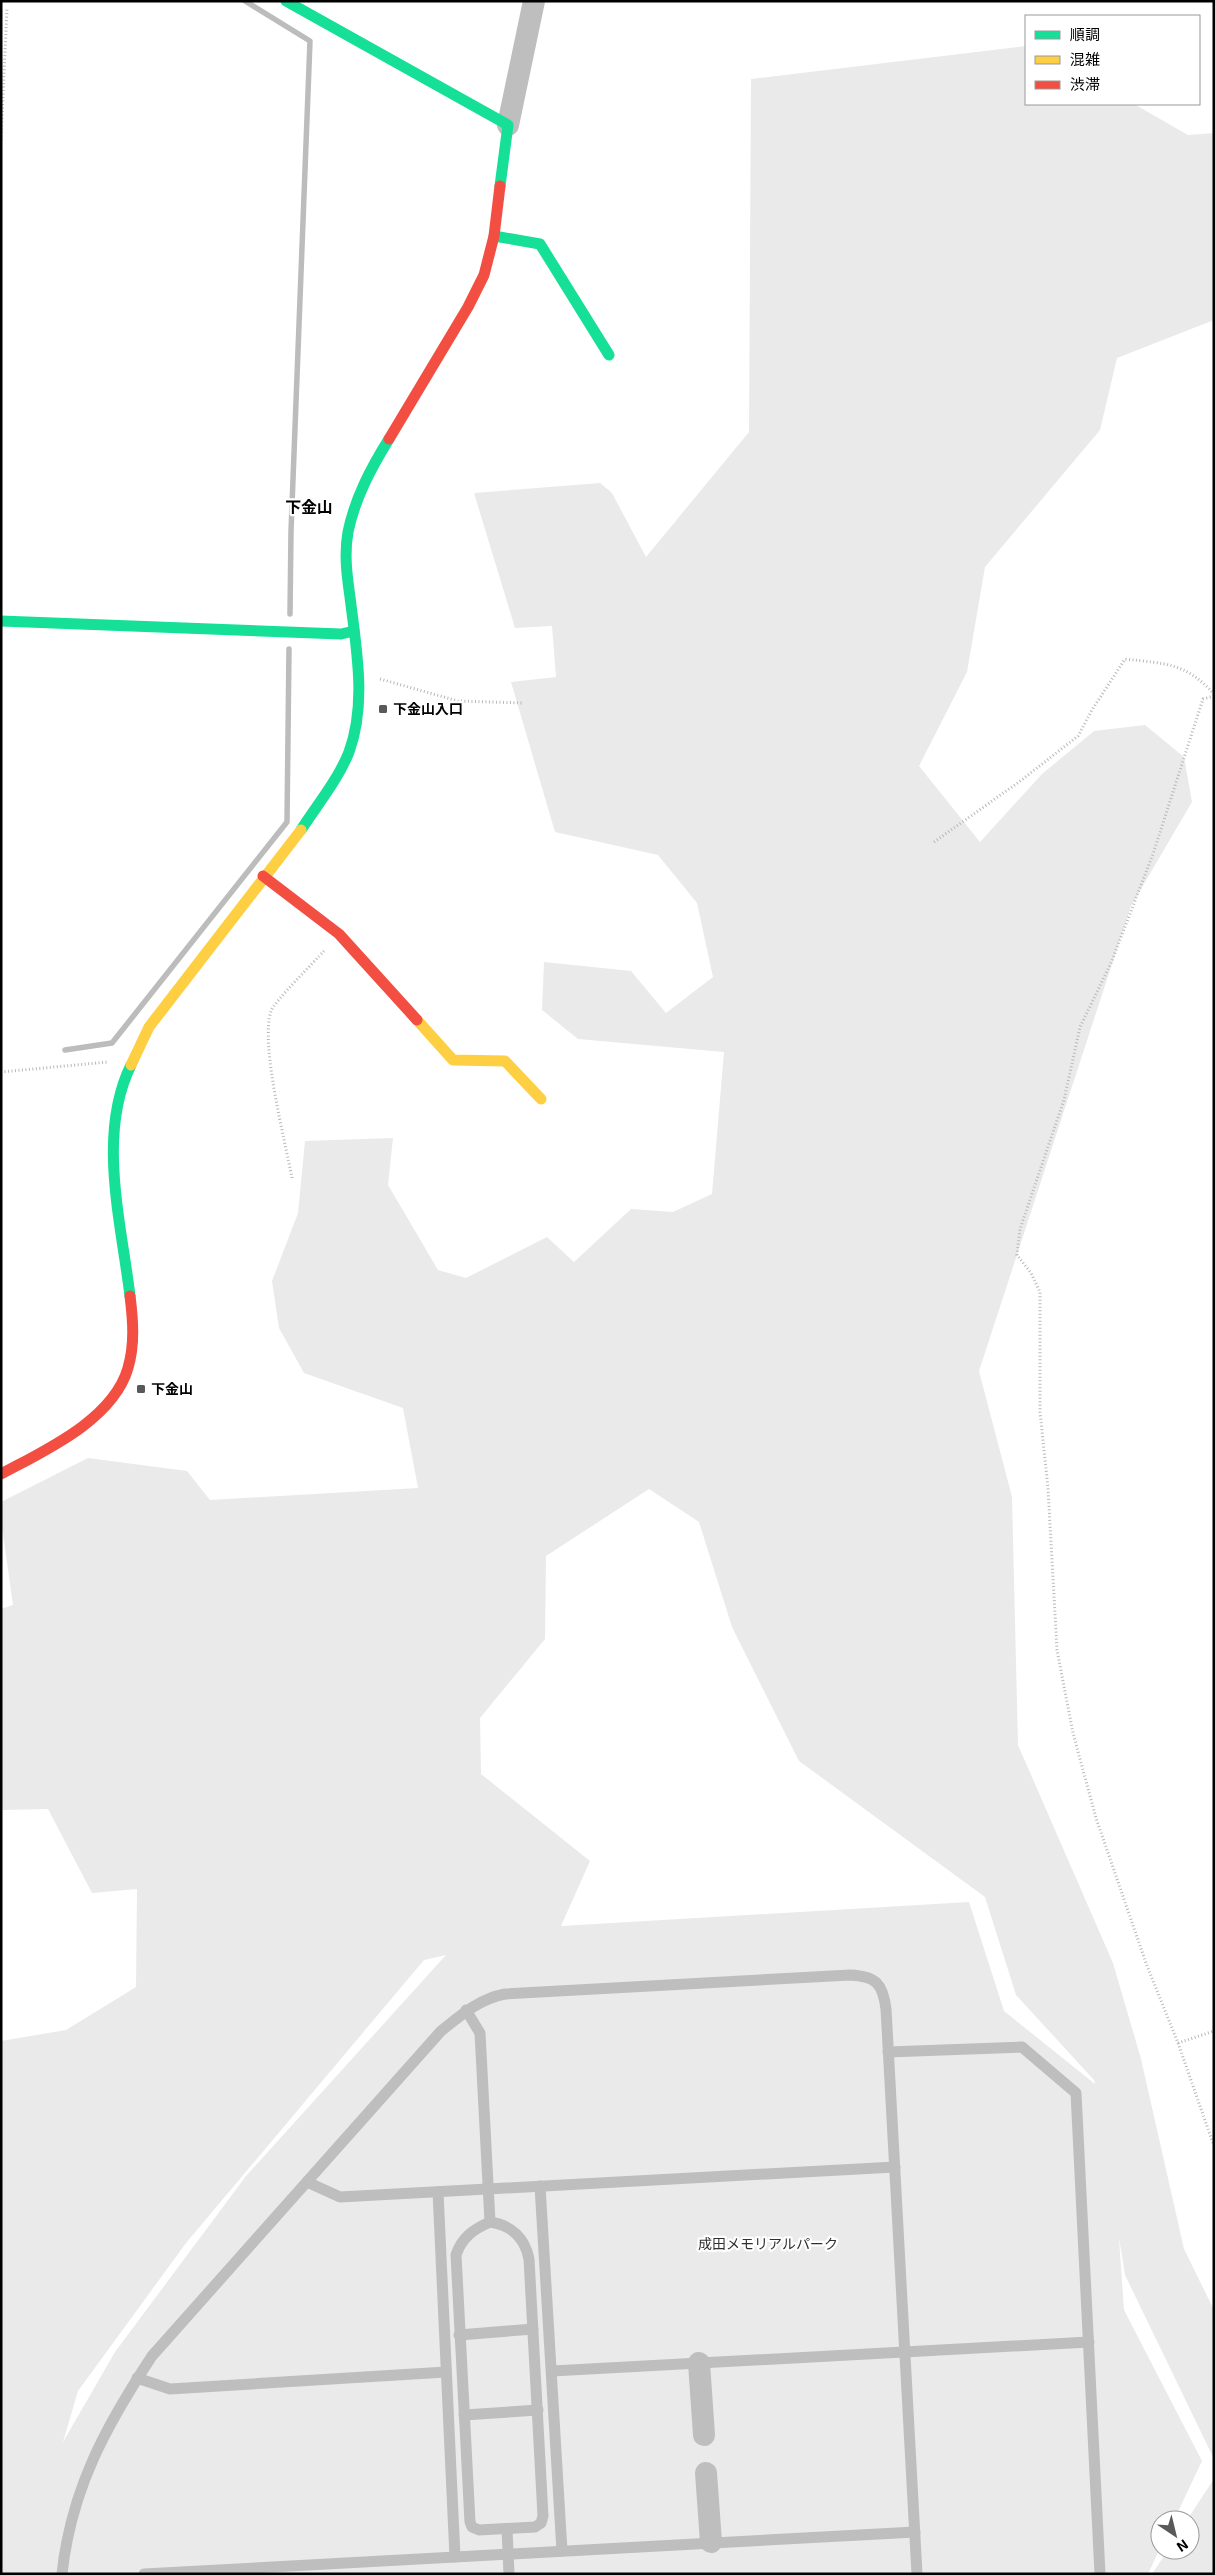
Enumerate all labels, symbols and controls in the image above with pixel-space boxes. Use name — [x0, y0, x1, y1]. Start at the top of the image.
legend — [1025, 15, 1200, 105]
text: 順調 — [1070, 25, 1100, 43]
text: 混雑 — [1070, 50, 1100, 68]
text: 渋滞 — [1070, 75, 1100, 93]
district label: 下金山 — [285, 497, 333, 516]
place label: 下金山入口 — [393, 700, 463, 717]
marker: 下金山入口 — [377, 703, 389, 715]
place label: 下金山 — [151, 1380, 193, 1397]
marker: 下金山 — [135, 1383, 147, 1395]
park label: 成田メモリアルパーク — [698, 2235, 838, 2252]
north arrow — [1150, 2510, 1200, 2560]
text: N — [1174, 2536, 1192, 2556]

